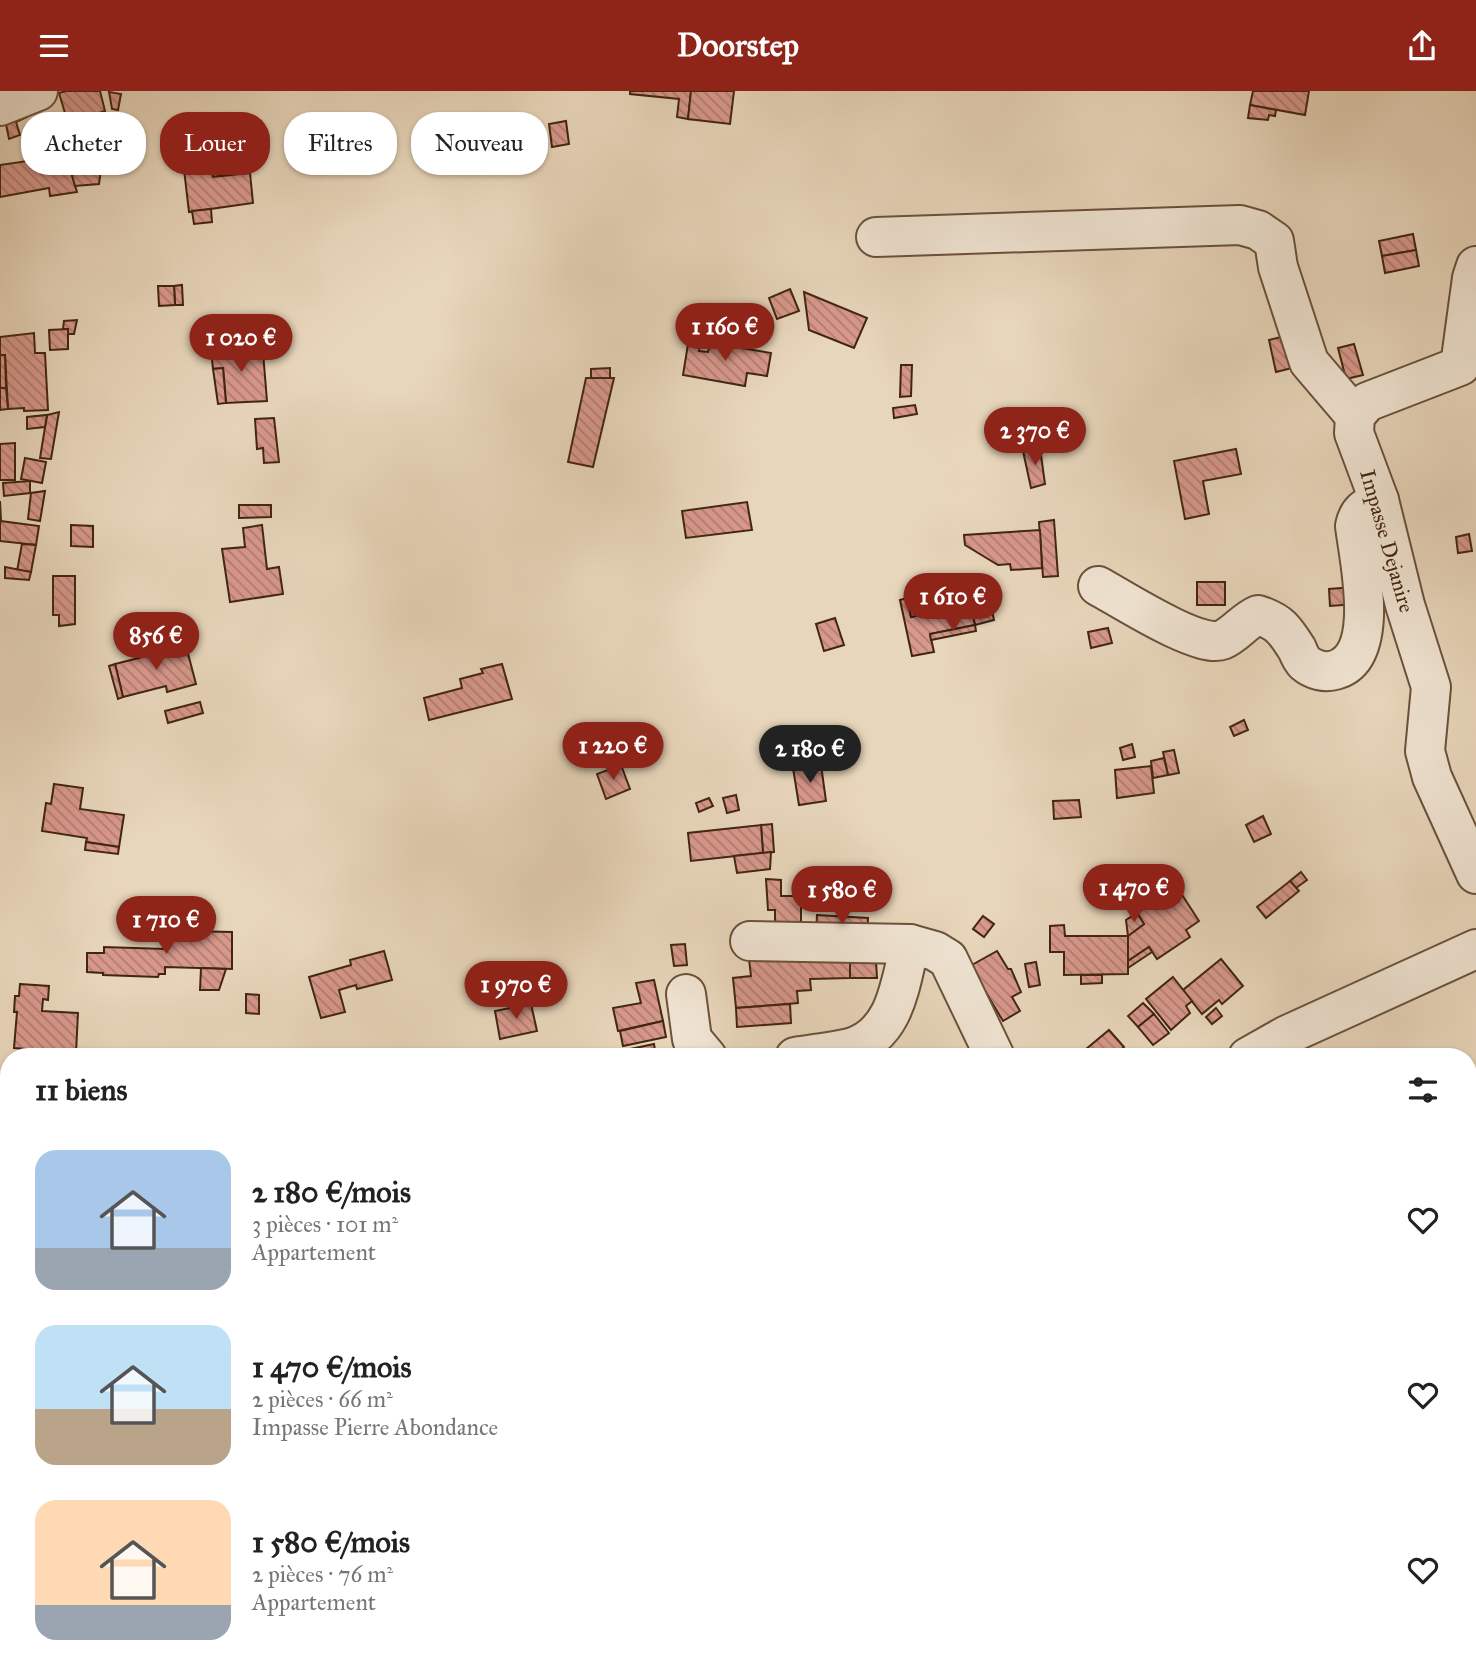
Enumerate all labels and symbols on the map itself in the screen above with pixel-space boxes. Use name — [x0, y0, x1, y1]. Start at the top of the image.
pin: 1 160 € — [660, 303, 790, 363]
pin: 1 020 € — [176, 315, 306, 374]
pin: 2 370 € — [970, 407, 1100, 467]
street label: Impasse Dejanire — [1354, 467, 1420, 616]
pin: 1 610 € — [888, 573, 1018, 633]
pin: 856 € — [107, 613, 205, 672]
pin: 1 220 € — [548, 723, 678, 782]
pin: 2 180 € — [745, 725, 875, 785]
pin: 1 470 € — [1069, 865, 1199, 924]
pin: 1 580 € — [777, 867, 907, 926]
pin: 1 710 € — [101, 897, 231, 956]
pin: 1 970 € — [451, 961, 581, 1021]

